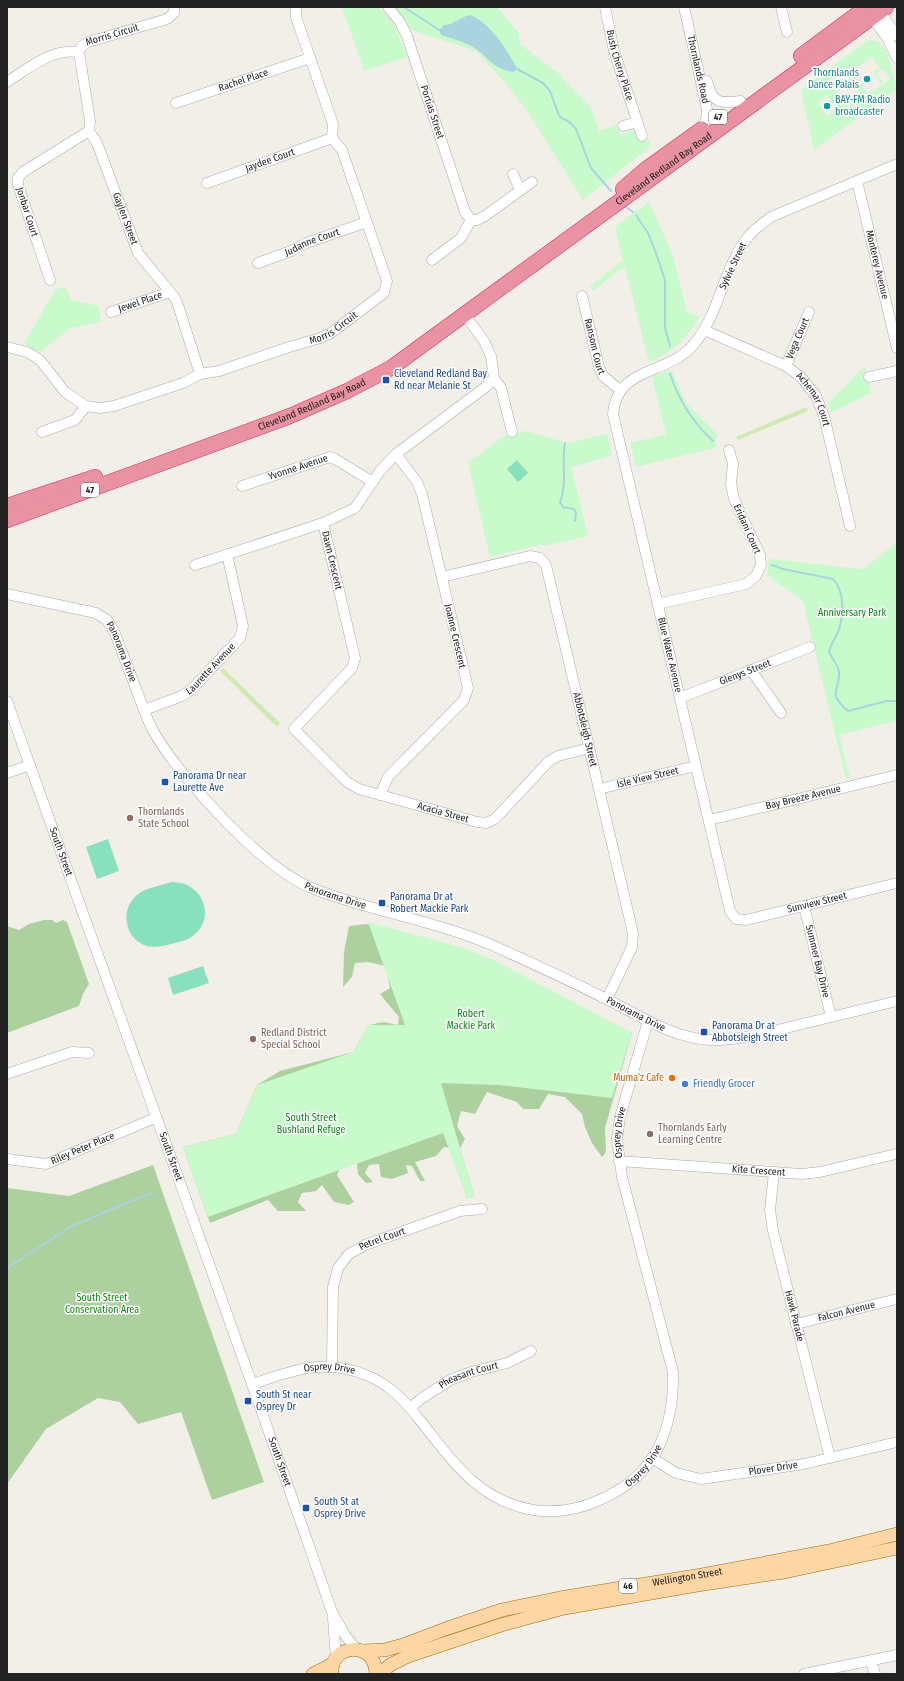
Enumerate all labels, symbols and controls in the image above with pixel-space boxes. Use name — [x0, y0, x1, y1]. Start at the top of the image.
street label: Morris Circuit — [84, 21, 141, 48]
street label: Bush Cherry Place — [604, 29, 636, 102]
street label: Thornlands Road — [685, 34, 712, 105]
street label: Rachel Place — [217, 67, 270, 94]
place label: Thornlands Dance Palais — [808, 67, 859, 91]
marker: Thornlands Dance Palais — [862, 74, 872, 84]
street label: Portias Street — [418, 84, 447, 141]
place label: BAY-FM Radio broadcaster — [835, 94, 890, 118]
marker: BAY-FM Radio broadcaster — [822, 101, 832, 111]
road number: 47 — [709, 110, 727, 124]
street label: Cleveland Redland Bay Road — [613, 130, 714, 208]
street label: Jaydee Court — [244, 146, 297, 175]
street label: Jonbar Court — [13, 186, 41, 239]
street label: Gaylen Street — [110, 191, 141, 247]
street label: Judanne Court — [283, 226, 342, 259]
street label: Monterey Avenue — [863, 229, 891, 301]
street label: Sylvie Street — [717, 240, 749, 292]
street label: Jewel Place — [117, 289, 164, 315]
street label: Morris Circuit — [308, 309, 361, 347]
street label: Vega Court — [784, 315, 812, 361]
street label: Ransom Court — [582, 317, 608, 377]
place label: Cleveland Redland Bay Rd near Melanie St — [394, 368, 488, 392]
street label: Achemar Court — [794, 370, 832, 428]
marker: Cleveland Redland Bay Rd near Melanie St — [381, 375, 391, 385]
street label: Cleveland Redland Bay Road — [256, 376, 368, 433]
street label: Yvonne Avenue — [267, 452, 329, 483]
road number: 47 — [81, 483, 99, 497]
street label: Eridani Court — [731, 502, 764, 556]
street label: Dawn Crescent — [319, 530, 345, 592]
street label: Joanne Crescent — [442, 603, 468, 670]
park label: Anniversary Park — [818, 607, 886, 619]
street label: Blue Water Avenue — [655, 616, 684, 694]
street label: Panorama Drive — [103, 619, 139, 684]
street label: Laurette Avenue — [184, 641, 238, 698]
street label: Glenys Street — [718, 657, 773, 688]
street label: Abbotsleigh Street — [570, 691, 600, 769]
street label: Isle View Street — [616, 764, 680, 791]
place label: Panorama Dr near Laurette Ave — [173, 770, 247, 794]
marker: Panorama Dr near Laurette Ave — [160, 777, 170, 787]
street label: Bay Breeze Avenue — [765, 783, 842, 812]
street label: Acacia Street — [416, 800, 471, 826]
place label: Thornlands State School — [138, 806, 189, 830]
marker: Thornlands State School — [125, 813, 135, 823]
street label: South Street — [47, 826, 75, 878]
street label: Panorama Drive — [303, 880, 368, 912]
street label: Sunview Street — [786, 889, 849, 916]
place label: Panorama Dr at Robert Mackie Park — [390, 891, 469, 915]
marker: Panorama Dr at Robert Mackie Park — [377, 898, 387, 908]
street label: Summer Bay Drive — [803, 924, 832, 999]
street label: Panorama Drive — [605, 994, 667, 1034]
park label: Robert Mackie Park — [447, 1008, 496, 1032]
place label: Panorama Dr at Abbotsleigh Street — [712, 1020, 788, 1044]
place label: Redland District Special School — [261, 1027, 327, 1051]
marker: Panorama Dr at Abbotsleigh Street — [699, 1027, 709, 1037]
marker: Redland District Special School — [248, 1034, 258, 1044]
place label: Muma'z Cafe — [613, 1072, 664, 1084]
marker: Muma'z Cafe — [667, 1073, 677, 1083]
place label: Friendly Grocer — [693, 1078, 755, 1090]
marker: Friendly Grocer — [680, 1079, 690, 1089]
street label: Osprey Drive — [611, 1105, 629, 1159]
park label: South Street Bushland Refuge — [277, 1112, 345, 1136]
place label: Thornlands Early Learning Centre — [658, 1122, 727, 1146]
marker: Thornlands Early Learning Centre — [645, 1129, 655, 1139]
street label: Riley Peter Place — [49, 1130, 116, 1167]
street label: South Street — [156, 1130, 185, 1183]
street label: Kite Crescent — [732, 1163, 786, 1179]
street label: Petrel Court — [357, 1225, 408, 1253]
street label: Hawk Parade — [782, 1289, 807, 1343]
park label: South Street Conservation Area — [65, 1292, 139, 1316]
street label: Falcon Avenue — [817, 1299, 876, 1324]
street label: Pheasant Court — [437, 1359, 500, 1392]
street label: Osprey Drive — [303, 1361, 357, 1377]
place label: South St near Osprey Dr — [256, 1389, 312, 1413]
marker: South St near Osprey Dr — [243, 1396, 253, 1406]
street label: South Street — [265, 1436, 294, 1488]
street label: Osprey Drive — [623, 1443, 665, 1490]
street label: Plover Drive — [748, 1459, 799, 1478]
place label: South St at Osprey Drive — [314, 1496, 366, 1520]
marker: South St at Osprey Drive — [301, 1503, 311, 1513]
street label: Wellington Street — [651, 1565, 724, 1589]
road number: 46 — [619, 1579, 637, 1593]

